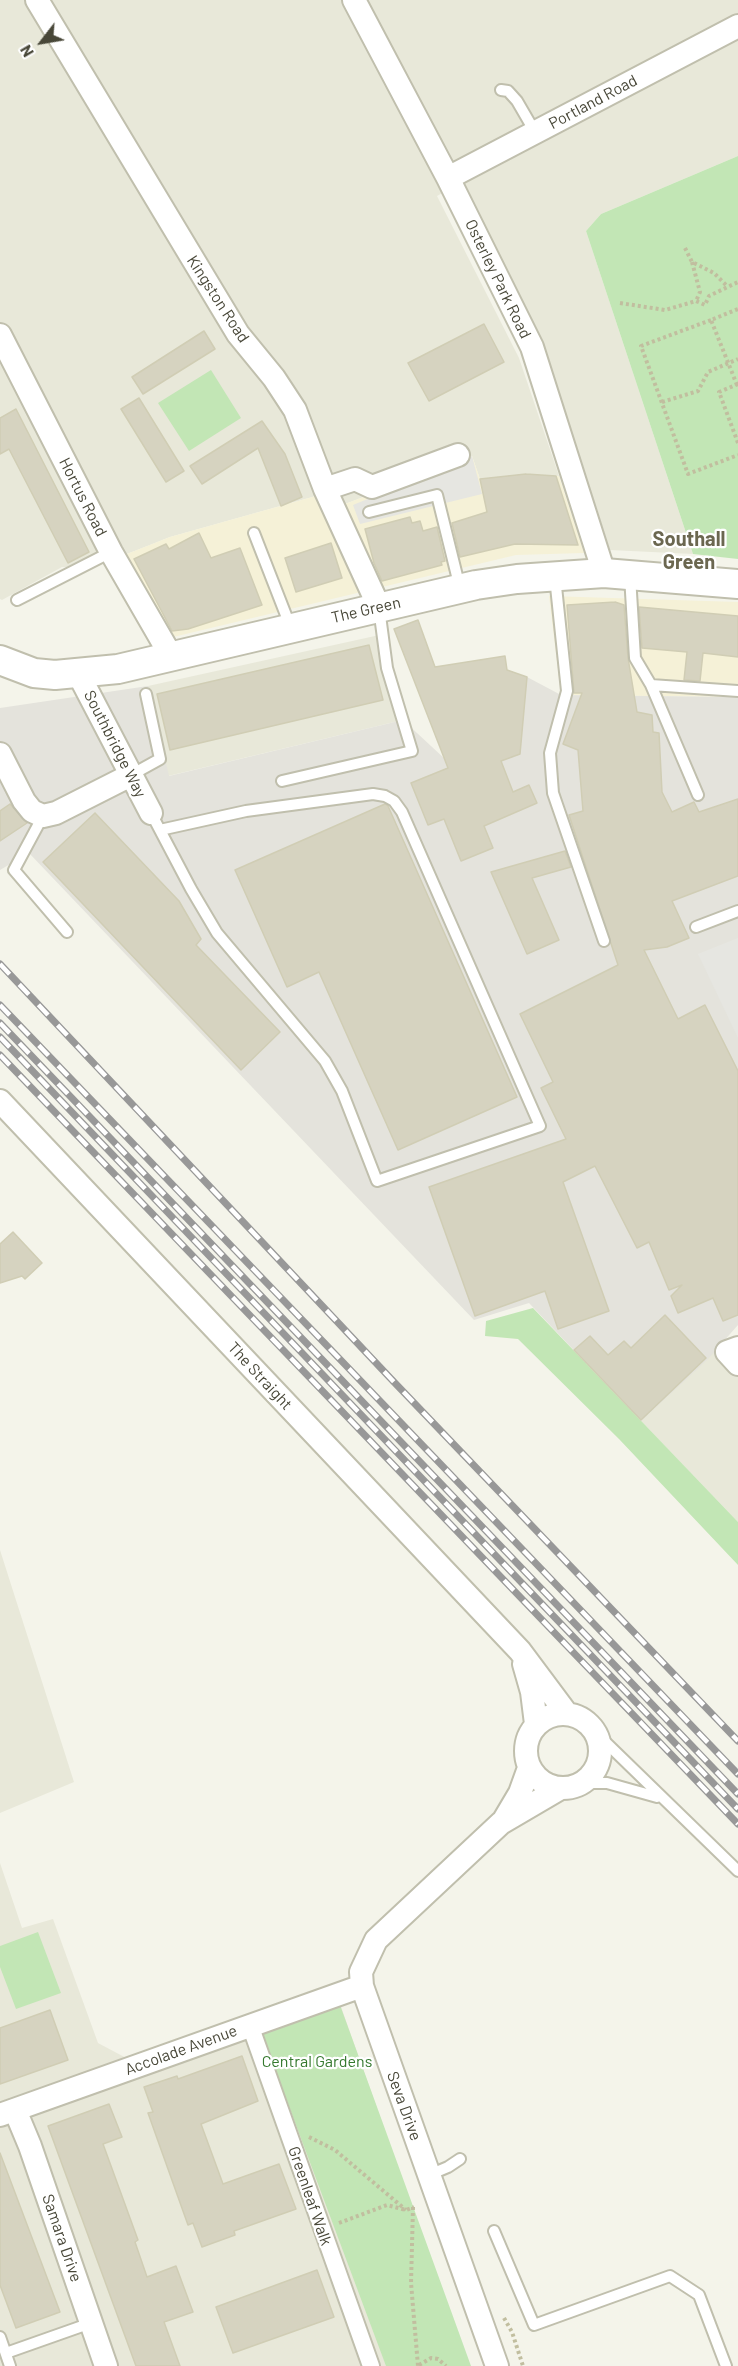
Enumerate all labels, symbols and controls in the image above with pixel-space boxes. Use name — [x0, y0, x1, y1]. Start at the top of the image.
north arrow — [12, 12, 72, 72]
text: N — [15, 42, 37, 61]
street label: Portland Road — [545, 71, 641, 133]
street label: Osterley Park Road — [461, 216, 535, 342]
street label: Kingston Road — [183, 252, 253, 346]
street label: Hortus Road — [55, 454, 111, 540]
district label: Southall Green — [653, 527, 725, 574]
street label: The Green — [329, 593, 403, 627]
street label: Southbridge Way — [80, 687, 150, 801]
street label: The Straight — [224, 1338, 296, 1414]
street label: Accolade Avenue — [122, 2021, 240, 2079]
park label: Central Gardens — [262, 2052, 372, 2072]
street label: Seva Drive — [383, 2069, 425, 2143]
street label: Greenleaf Walk — [284, 2144, 336, 2248]
street label: Samara Drive — [38, 2192, 86, 2284]

